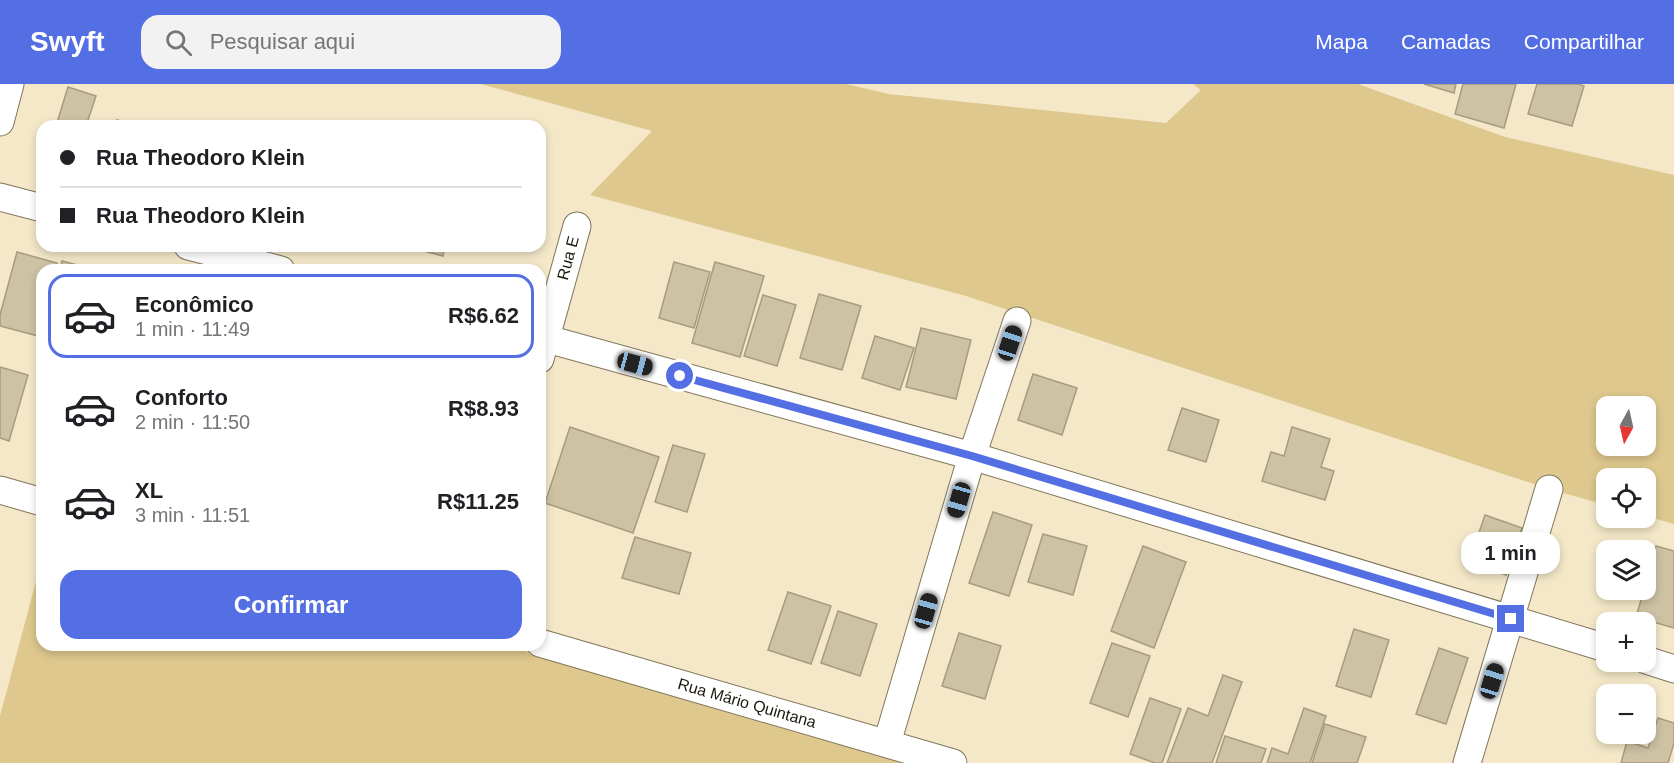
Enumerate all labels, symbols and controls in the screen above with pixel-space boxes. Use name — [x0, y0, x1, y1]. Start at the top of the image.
search box — [141, 15, 561, 69]
text: Swyft — [30, 26, 105, 57]
icon: search — [162, 26, 195, 59]
text: Pesquisar aqui — [210, 29, 355, 54]
text: Mapa — [1315, 30, 1368, 53]
text: Camadas — [1401, 30, 1491, 53]
text: Compartilhar — [1524, 30, 1644, 53]
text: Rua Theodoro Klein — [96, 145, 305, 170]
text: Rua Theodoro Klein — [96, 203, 305, 228]
street label: Rua E — [554, 234, 582, 282]
icon: car — [63, 289, 117, 343]
text: Econômico — [135, 292, 254, 317]
text: R$6.62 — [448, 303, 519, 328]
text: 1 min · 11:49 — [135, 318, 250, 340]
car — [996, 323, 1024, 363]
car — [615, 351, 655, 377]
route start — [666, 362, 693, 389]
icon: car — [63, 382, 117, 436]
text: Conforto — [135, 385, 228, 410]
text: R$8.93 — [448, 396, 519, 421]
north arrow — [1596, 396, 1656, 456]
map controls — [1596, 396, 1656, 744]
text: 2 min · 11:50 — [135, 411, 250, 433]
button: locate — [1596, 468, 1656, 528]
icon: car — [63, 475, 117, 529]
text: XL — [135, 478, 163, 503]
car — [945, 480, 973, 520]
text: R$11.25 — [437, 489, 519, 514]
text: 3 min · 11:51 — [135, 504, 250, 526]
callout: 1 min — [1462, 532, 1561, 574]
button: layers — [1596, 540, 1656, 600]
text: 1 min — [1484, 542, 1537, 564]
button: Confirmar — [60, 570, 522, 639]
car — [912, 591, 940, 631]
route end — [1497, 605, 1524, 632]
button: + — [1596, 612, 1656, 672]
car — [1478, 661, 1506, 701]
street label: Rua Mário Quintana — [676, 675, 818, 731]
button: − — [1596, 684, 1656, 744]

